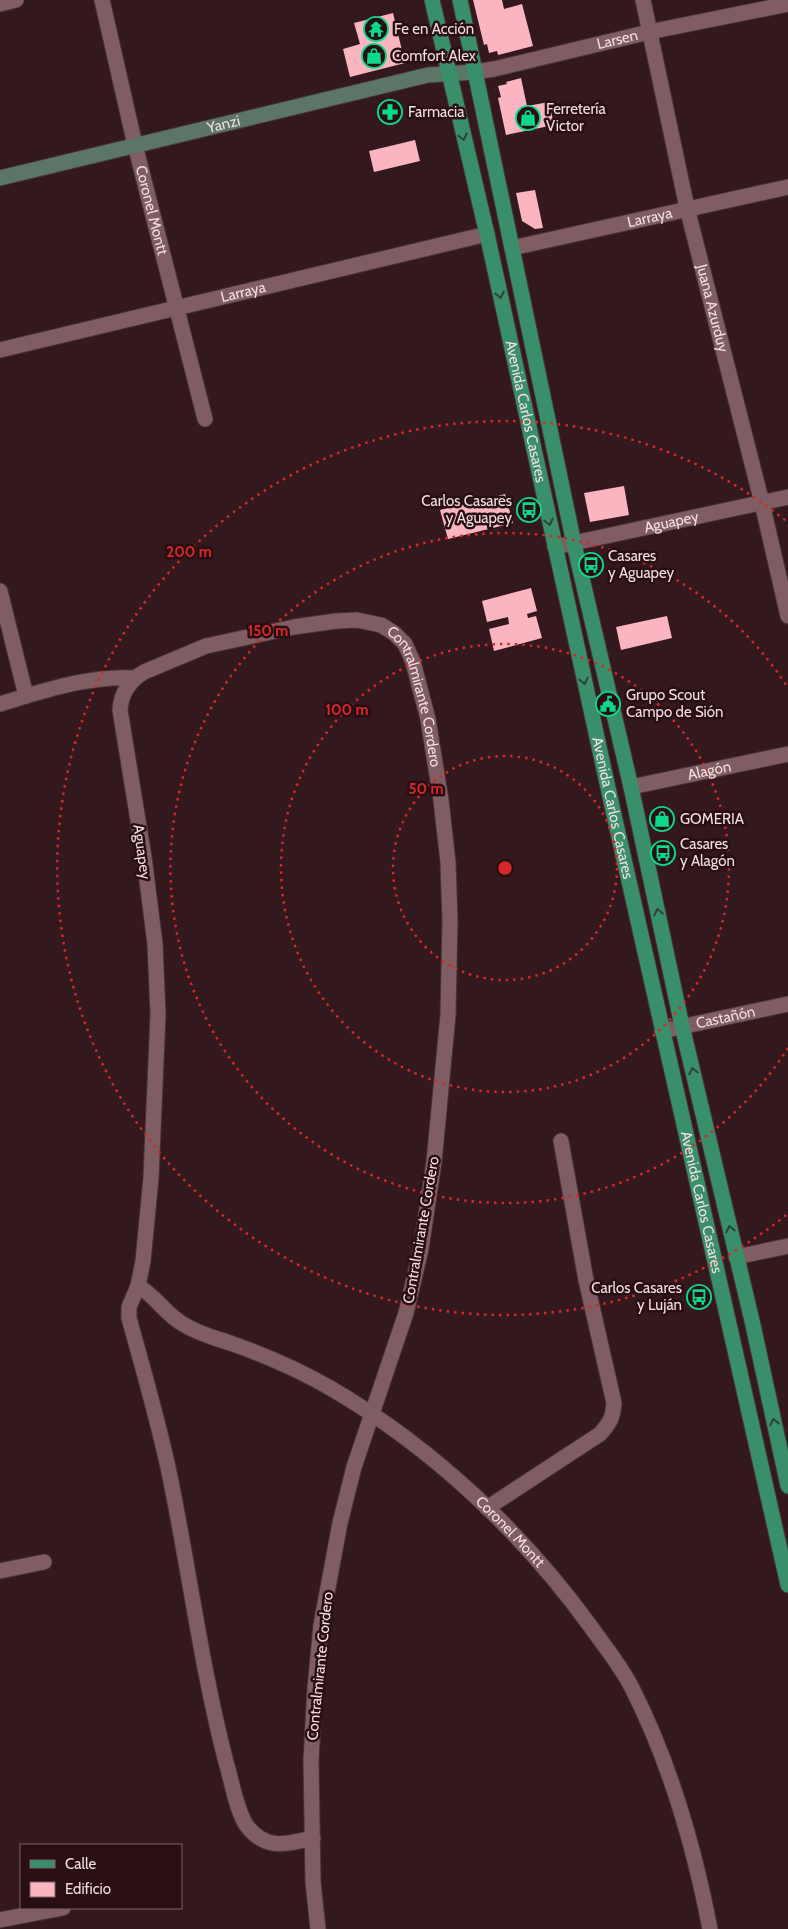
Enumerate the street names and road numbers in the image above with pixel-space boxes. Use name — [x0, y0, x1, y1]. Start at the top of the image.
street label: Larsen — [595, 26, 640, 53]
street label: Yanzi — [204, 112, 242, 137]
street label: Coronel Montt — [132, 164, 172, 257]
street label: Larraya — [625, 204, 675, 231]
street label: Juana Azurduy — [692, 261, 732, 355]
street label: Larraya — [219, 278, 268, 306]
street label: Avenida Carlos Casares — [502, 339, 550, 484]
street label: Aguapey — [642, 507, 701, 537]
street label: Contralmirante Cordero — [384, 622, 445, 768]
street label: Avenida Carlos Casares — [588, 735, 637, 881]
street label: Alagón — [686, 757, 733, 784]
street label: Aguapey — [129, 823, 155, 881]
street label: Castañón — [694, 1002, 757, 1032]
street label: Avenida Carlos Casares — [677, 1129, 726, 1275]
street label: Contralmirante Cordero — [399, 1155, 443, 1305]
street label: Coronel Montt — [472, 1492, 549, 1571]
street label: Contralmirante Cordero — [303, 1591, 337, 1741]

